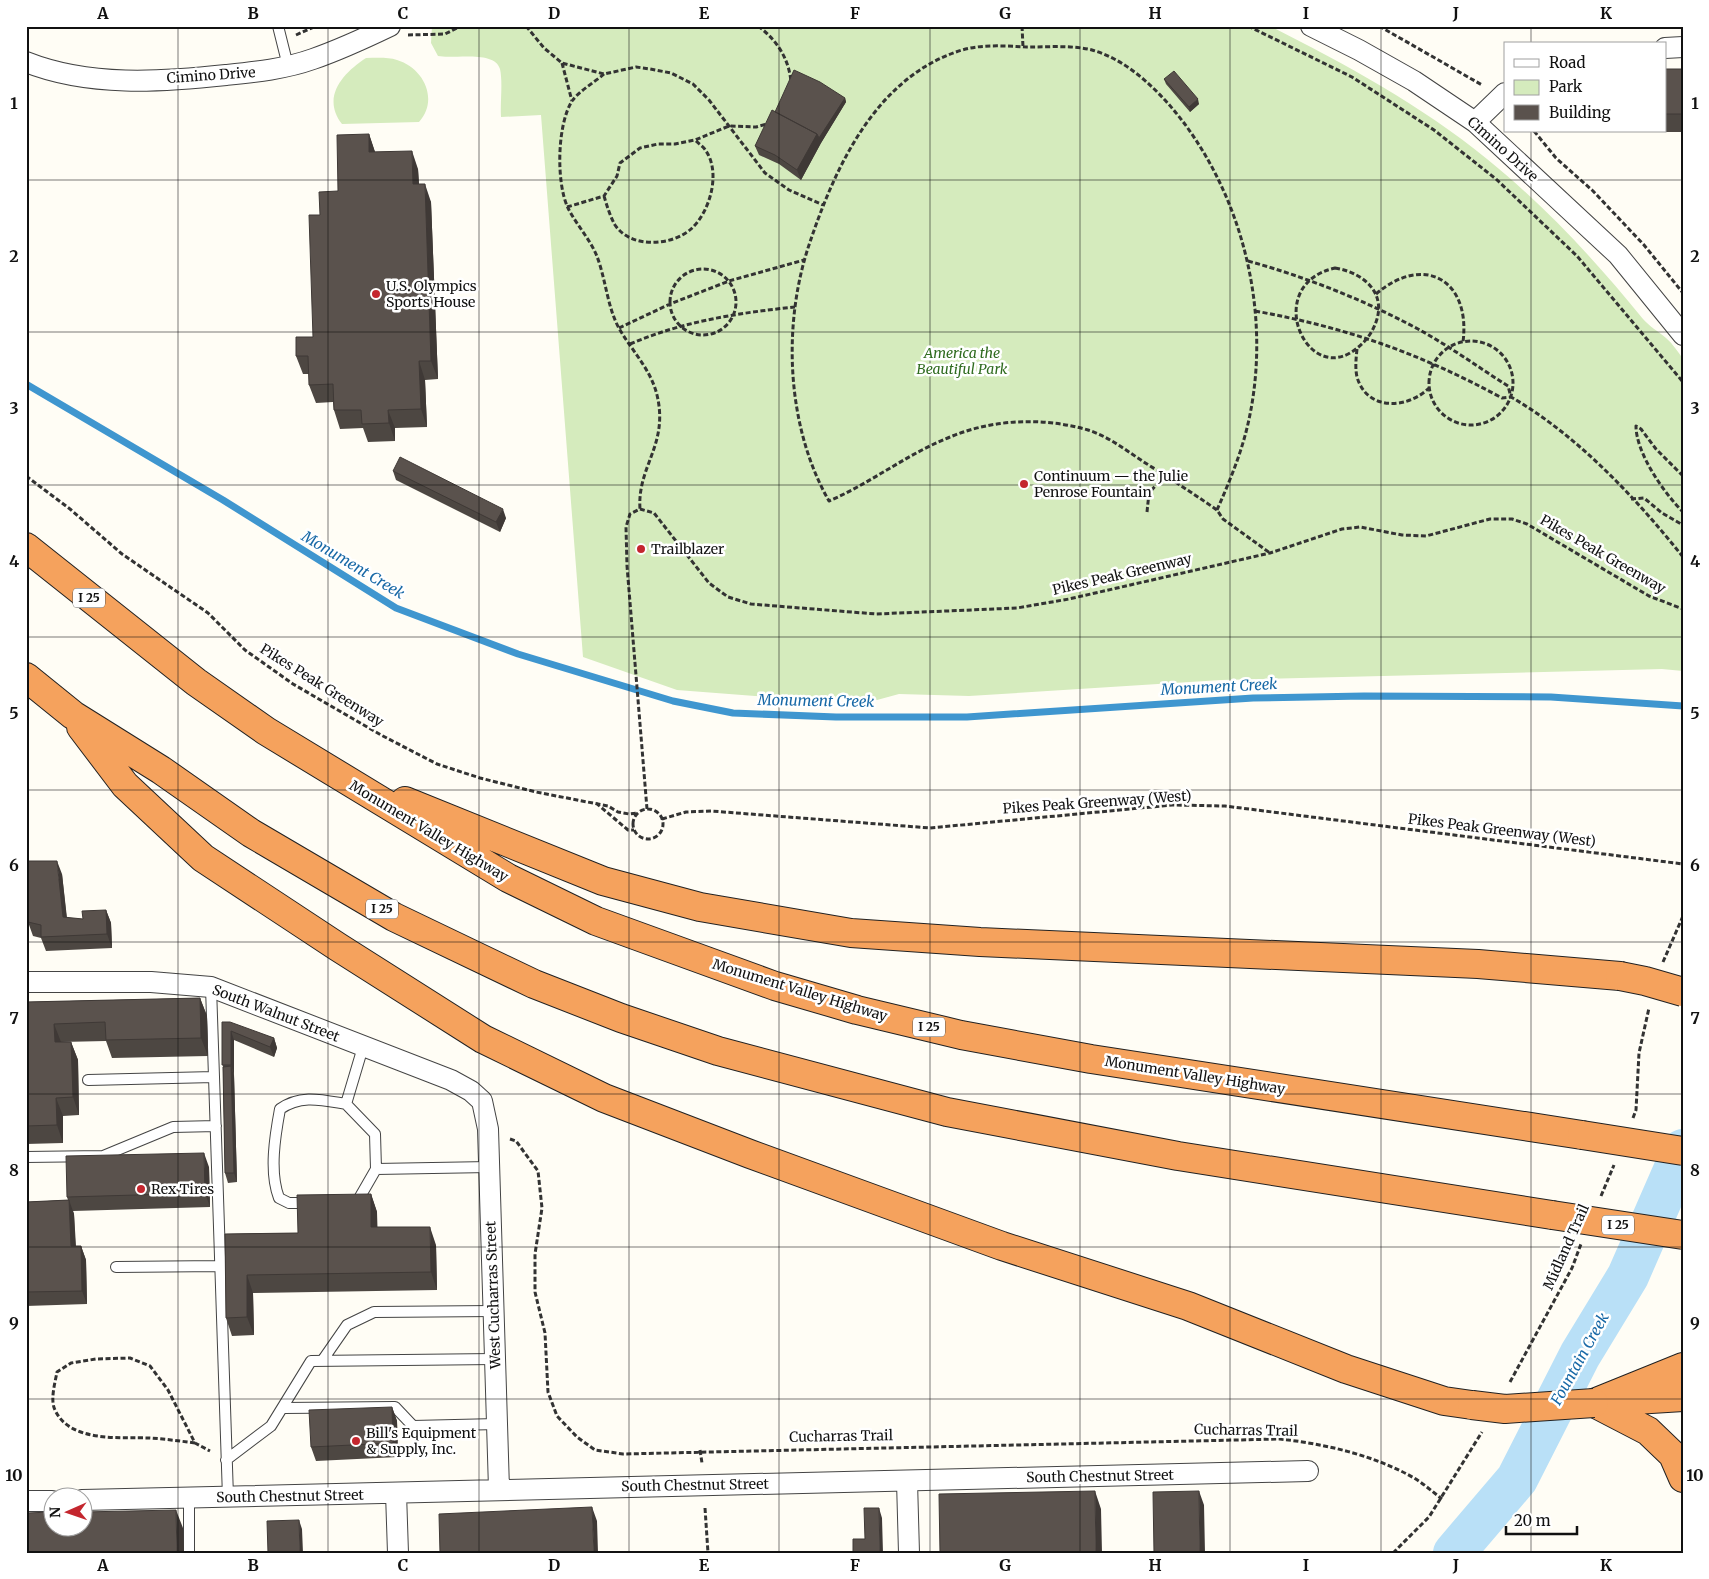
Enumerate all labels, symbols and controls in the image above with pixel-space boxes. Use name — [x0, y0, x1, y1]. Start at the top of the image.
text: A — [96, 3, 109, 23]
text: B — [247, 3, 259, 23]
text: C — [398, 3, 408, 23]
text: D — [548, 3, 560, 23]
text: E — [699, 3, 710, 23]
text: F — [850, 3, 860, 23]
text: G — [999, 3, 1011, 23]
text: H — [1148, 3, 1162, 23]
text: I — [1303, 3, 1309, 23]
text: J — [1452, 3, 1459, 23]
text: K — [1600, 3, 1612, 23]
legend — [1504, 42, 1666, 132]
text: Road — [1549, 53, 1585, 72]
street label: Cimino Drive — [166, 63, 256, 87]
text: Park — [1549, 77, 1583, 96]
text: 1 — [10, 93, 18, 113]
text: 1 — [1691, 93, 1699, 113]
text: Building — [1549, 103, 1611, 122]
street label: Cimino Drive — [1464, 113, 1542, 185]
text: 2 — [9, 246, 19, 266]
text: 2 — [1690, 246, 1700, 266]
place label: U.S. Olympics Sports House — [386, 277, 477, 311]
marker: U.S. Olympics Sports House — [370, 288, 382, 300]
park label: America the Beautiful Park — [917, 344, 1008, 378]
text: 3 — [9, 398, 19, 418]
text: 3 — [1690, 398, 1700, 418]
place label: Continuum — the Julie Penrose Fountain — [1034, 467, 1188, 501]
marker: Continuum — the Julie Penrose Fountain — [1018, 478, 1030, 490]
street label: Pikes Peak Greenway — [1537, 511, 1670, 598]
water label: Monument Creek — [298, 526, 409, 603]
place label: Trailblazer — [651, 540, 724, 558]
marker: Trailblazer — [635, 543, 647, 555]
street label: Pikes Peak Greenway — [1051, 549, 1194, 599]
text: 4 — [9, 551, 19, 571]
text: 4 — [1690, 551, 1700, 571]
road number: I 25 — [73, 588, 105, 608]
street label: Pikes Peak Greenway — [257, 640, 388, 731]
water label: Monument Creek — [1159, 674, 1279, 699]
water label: Monument Creek — [757, 690, 875, 711]
text: 5 — [9, 703, 19, 723]
text: 5 — [1690, 703, 1700, 723]
street label: Monument Valley Highway — [346, 776, 512, 886]
street label: Pikes Peak Greenway (West) — [1002, 786, 1192, 818]
street label: Pikes Peak Greenway (West) — [1407, 810, 1597, 850]
text: 6 — [9, 855, 19, 875]
text: 6 — [1690, 855, 1700, 875]
road number: I 25 — [366, 900, 398, 919]
street label: Monument Valley Highway — [710, 955, 891, 1025]
street label: South Walnut Street — [210, 980, 343, 1046]
text: 7 — [9, 1008, 19, 1028]
text: 7 — [1690, 1008, 1700, 1028]
road number: I 25 — [913, 1018, 945, 1036]
street label: Monument Valley Highway — [1104, 1052, 1287, 1098]
text: 8 — [9, 1160, 19, 1180]
text: 8 — [1690, 1160, 1700, 1180]
place label: Rex Tires — [151, 1180, 214, 1198]
marker: Rex Tires — [135, 1183, 147, 1195]
street label: Midland Trail — [1539, 1201, 1593, 1293]
road number: I 25 — [1602, 1216, 1634, 1234]
street label: West Cucharras Street — [481, 1220, 505, 1370]
water label: Fountain Creek — [1546, 1309, 1613, 1409]
text: 9 — [9, 1313, 19, 1333]
text: 9 — [1690, 1313, 1700, 1333]
street label: Cucharras Trail — [1194, 1420, 1299, 1440]
place label: Bill's Equipment & Supply, Inc. — [366, 1424, 477, 1458]
street label: Cucharras Trail — [789, 1426, 894, 1446]
marker: Bill's Equipment & Supply, Inc. — [350, 1435, 362, 1447]
text: 10 — [5, 1465, 23, 1485]
text: 10 — [1686, 1465, 1704, 1485]
street label: South Chestnut Street — [1026, 1466, 1175, 1486]
street label: South Chestnut Street — [621, 1475, 770, 1495]
north arrow — [42, 1486, 92, 1536]
street label: South Chestnut Street — [216, 1486, 365, 1506]
scale bar — [1506, 1504, 1578, 1536]
text: N — [46, 1507, 64, 1518]
text: 20 m — [1514, 1511, 1551, 1530]
text: A — [96, 1555, 109, 1575]
text: B — [247, 1555, 259, 1575]
text: C — [398, 1555, 408, 1575]
text: D — [548, 1555, 560, 1575]
text: E — [699, 1555, 710, 1575]
text: F — [850, 1555, 860, 1575]
text: G — [999, 1555, 1011, 1575]
text: H — [1148, 1555, 1162, 1575]
text: I — [1303, 1555, 1309, 1575]
text: J — [1452, 1555, 1459, 1575]
text: K — [1600, 1555, 1612, 1575]

